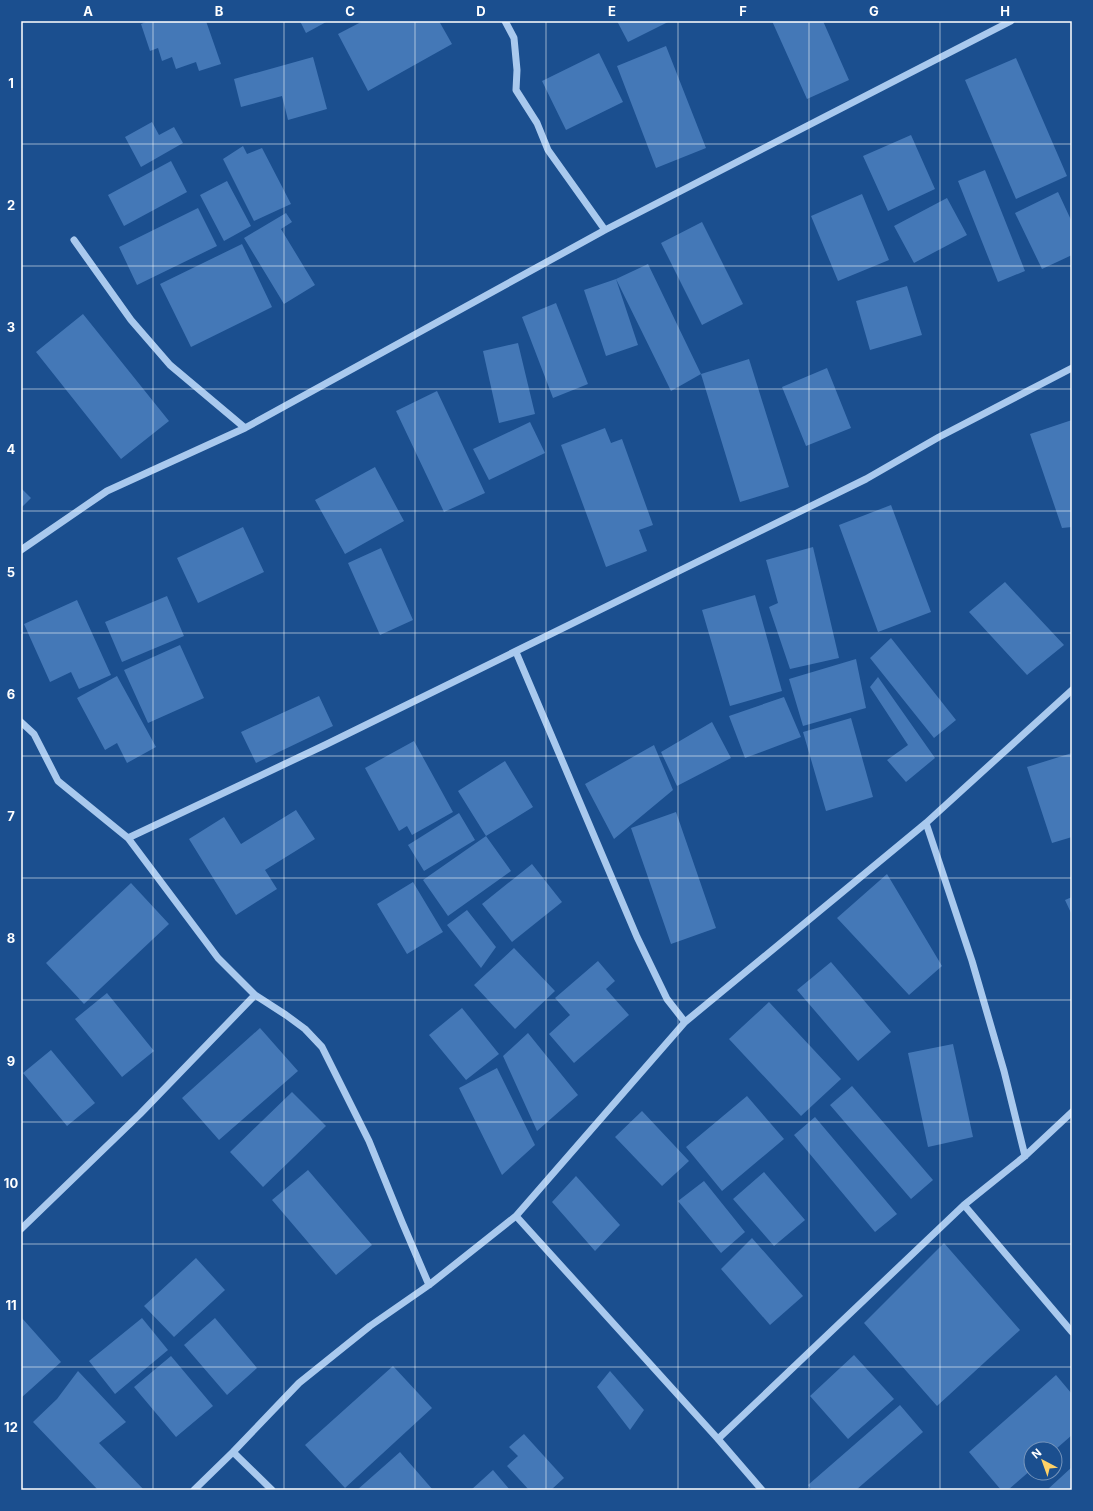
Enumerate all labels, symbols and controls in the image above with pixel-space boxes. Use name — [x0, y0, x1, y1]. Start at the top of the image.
text: A — [83, 3, 93, 19]
text: B — [215, 3, 224, 19]
text: C — [345, 3, 355, 19]
text: D — [476, 3, 486, 19]
text: E — [608, 3, 616, 19]
text: F — [739, 3, 747, 19]
text: G — [869, 3, 879, 19]
text: H — [1000, 3, 1010, 19]
text: 1 — [8, 75, 14, 91]
text: 2 — [7, 197, 15, 213]
text: 3 — [7, 319, 15, 335]
text: 4 — [7, 441, 16, 457]
text: 5 — [7, 564, 15, 580]
text: 6 — [7, 686, 15, 702]
text: 7 — [7, 808, 15, 824]
text: 8 — [7, 930, 15, 946]
text: 9 — [7, 1053, 15, 1069]
text: 10 — [4, 1175, 18, 1191]
text: 11 — [5, 1297, 17, 1313]
text: 12 — [4, 1419, 18, 1435]
north arrow — [1023, 1441, 1063, 1481]
text: N — [1029, 1445, 1044, 1461]

